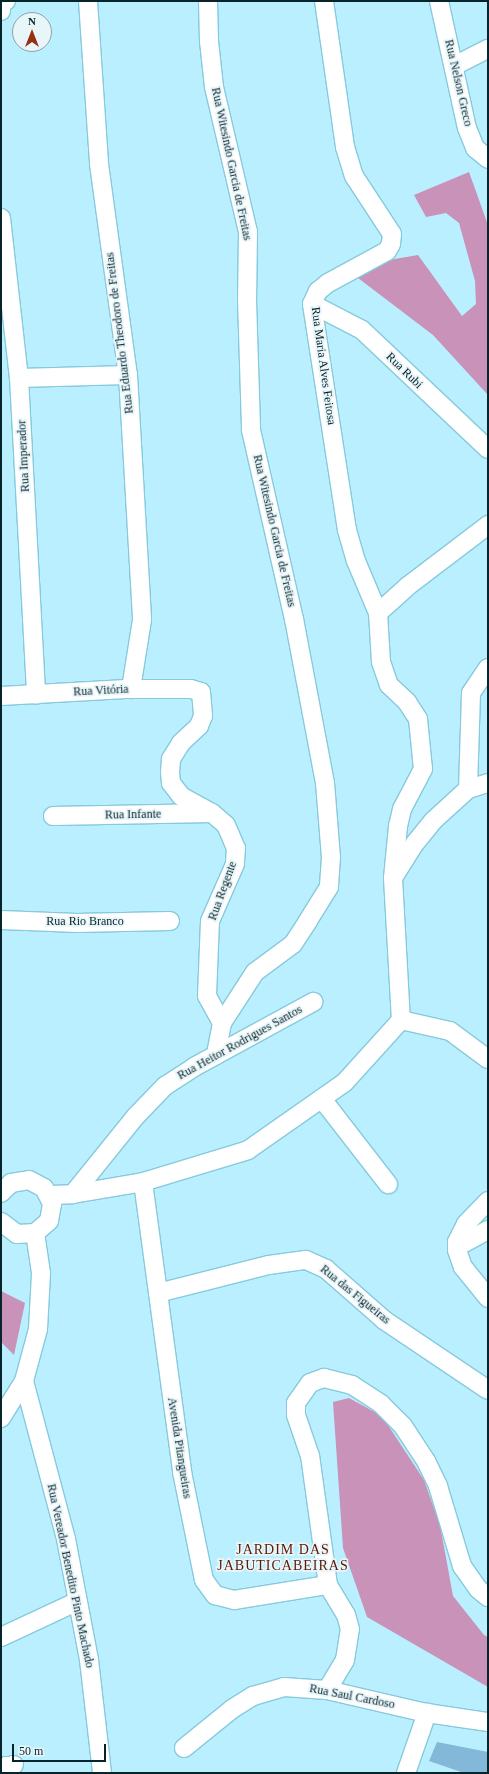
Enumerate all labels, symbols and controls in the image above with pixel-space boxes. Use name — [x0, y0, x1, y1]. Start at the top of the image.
north arrow — [12, 12, 52, 52]
text: N — [28, 15, 36, 27]
street label: Rua Nelson Greco — [441, 38, 475, 128]
street label: Rua Witesindo Garcia de Freitas — [208, 86, 254, 242]
street label: Rua Eduardo Theodoro de Freitas — [103, 251, 137, 415]
street label: Rua Maria Alves Feitosa — [308, 306, 338, 426]
street label: Rua Rubi — [383, 350, 425, 392]
street label: Rua Imperador — [15, 420, 33, 492]
street label: Rua Witesindo Garcia de Freitas — [249, 453, 299, 609]
street label: Rua Vitória — [73, 682, 129, 700]
street label: Rua Infante — [105, 807, 161, 823]
street label: Rua Regente — [206, 860, 240, 922]
street label: Rua Rio Branco — [46, 915, 124, 929]
street label: Rua Heitor Rodrigues Santos — [175, 1003, 305, 1083]
street label: Rua das Figueiras — [317, 1262, 393, 1328]
street label: Avenida Pitangueiras — [164, 1396, 194, 1500]
street label: Rua Vereador Benedito Pinto Machado — [43, 1483, 97, 1669]
district label: JARDIM DAS JABUTICABEIRAS — [217, 1542, 349, 1574]
street label: Rua Saul Cardoso — [308, 1682, 396, 1712]
scale bar — [14, 1736, 108, 1762]
text: 50 m — [19, 1744, 43, 1758]

